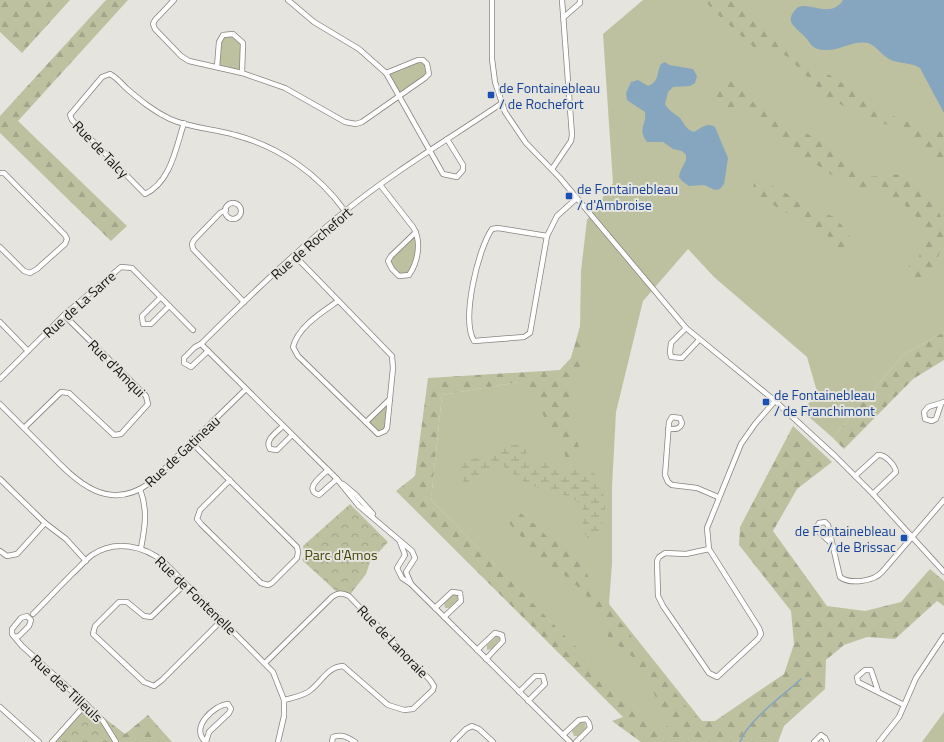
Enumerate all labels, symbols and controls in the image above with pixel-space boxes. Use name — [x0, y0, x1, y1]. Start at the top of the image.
place label: de Fontainebleau / de Rochefort — [499, 77, 600, 114]
marker: de Fontainebleau / de Rochefort — [486, 90, 496, 100]
street label: Rue de Talcy — [68, 115, 134, 183]
place label: de Fontainebleau / d'Ambroise — [577, 178, 678, 215]
marker: de Fontainebleau / d'Ambroise — [564, 191, 574, 201]
street label: Rue de Rochefort — [266, 202, 356, 284]
street label: Rue de La Sarre — [38, 266, 120, 342]
street label: Rue d'Amqui — [83, 334, 151, 402]
place label: de Fontainebleau / de Franchimont — [774, 384, 875, 421]
marker: de Fontainebleau / de Franchimont — [761, 397, 771, 407]
street label: Rue de Gatineau — [140, 410, 224, 492]
place label: de Fontainebleau / de Brissac — [795, 520, 896, 557]
marker: de Fontainebleau / de Brissac — [899, 533, 909, 543]
park label: Parc d'Amos — [305, 544, 377, 565]
street label: Rue de Fontenelle — [151, 551, 241, 639]
street label: Rue de Lanoraie — [353, 600, 433, 682]
street label: Rue des Tilleuls — [26, 649, 108, 727]

